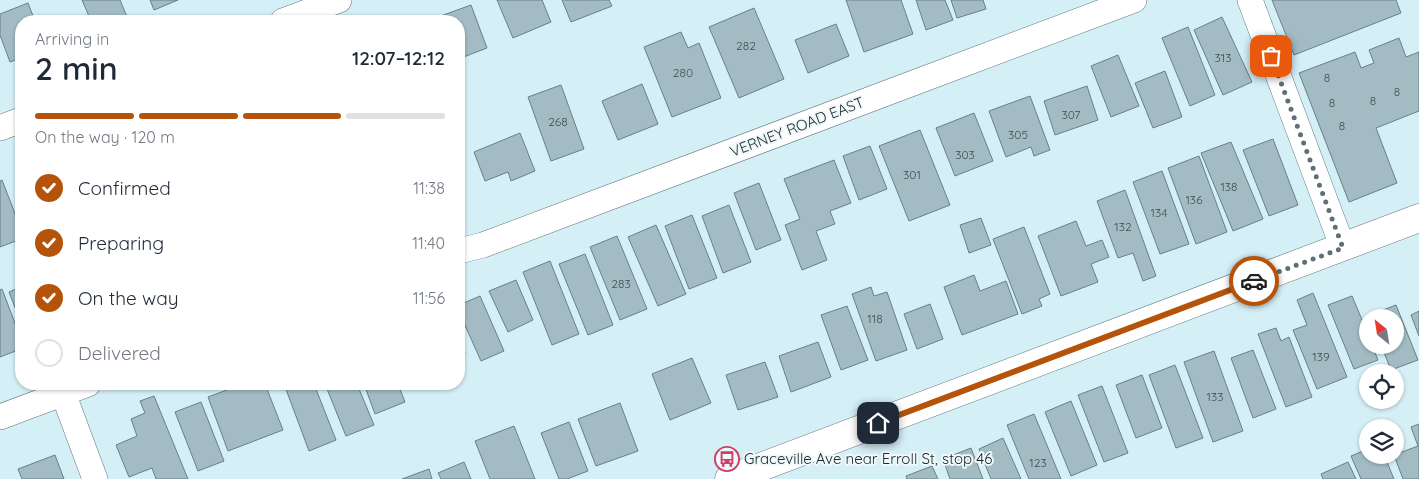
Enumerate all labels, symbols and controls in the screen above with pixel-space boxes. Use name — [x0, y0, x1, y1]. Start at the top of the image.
text: Arriving in — [35, 29, 109, 49]
pin — [1250, 35, 1292, 77]
house number: 282 — [736, 38, 756, 53]
icon: bag — [1257, 42, 1285, 70]
text: 12:07–12:12 — [352, 46, 445, 70]
text: 2 min — [35, 48, 118, 88]
house number: 313 — [1214, 50, 1232, 65]
house number: 280 — [673, 65, 693, 80]
house number: 8 — [1324, 70, 1330, 85]
house number: 8 — [1394, 84, 1400, 99]
street label: VERNEY ROAD EAST — [727, 92, 867, 161]
house number: 8 — [1370, 93, 1376, 108]
house number: 8 — [1329, 95, 1335, 110]
house number: 307 — [1062, 107, 1080, 122]
house number: 268 — [548, 114, 568, 129]
house number: 8 — [1339, 118, 1345, 133]
text: On the way · 120 m — [35, 127, 175, 147]
house number: 305 — [1008, 127, 1028, 142]
house number: 303 — [955, 147, 975, 162]
house number: 301 — [903, 167, 921, 182]
icon: check — [35, 174, 63, 202]
text: Confirmed — [78, 176, 171, 200]
text: 11:38 — [413, 178, 445, 198]
house number: 138 — [1220, 179, 1238, 194]
house number: 136 — [1185, 192, 1203, 207]
house number: 134 — [1150, 205, 1168, 220]
house number: 132 — [1114, 219, 1132, 234]
icon: check — [35, 229, 63, 257]
text: Preparing — [78, 231, 164, 255]
text: 11:40 — [412, 233, 445, 253]
courier — [1229, 256, 1279, 306]
icon: car — [1240, 267, 1268, 295]
house number: 283 — [611, 276, 631, 291]
icon: check — [35, 284, 63, 312]
text: On the way — [78, 286, 179, 310]
text: 11:56 — [413, 288, 445, 308]
north arrow — [1359, 309, 1404, 354]
map controls — [1359, 309, 1404, 464]
house number: 118 — [867, 311, 883, 326]
text: Delivered — [78, 341, 161, 365]
house number: 139 — [1312, 349, 1330, 364]
button: locate — [1359, 364, 1404, 409]
house number: 133 — [1206, 389, 1224, 404]
pin — [857, 402, 899, 444]
icon: home — [864, 409, 892, 437]
button: layers — [1359, 419, 1404, 464]
bus stop icon: Graceville Ave near Erroll St, stop 46 — [714, 446, 740, 472]
place label: Graceville Ave near Erroll St, stop 46 — [744, 449, 992, 468]
house number: 123 — [1029, 455, 1047, 470]

